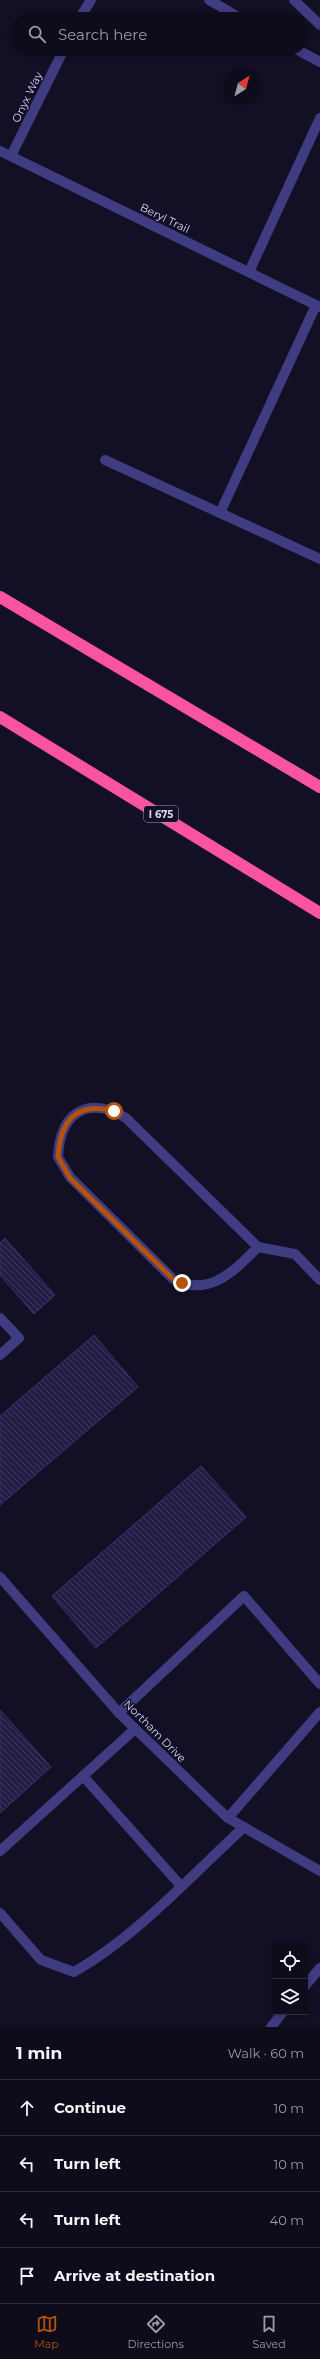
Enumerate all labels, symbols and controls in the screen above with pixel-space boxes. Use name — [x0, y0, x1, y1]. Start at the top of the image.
search box — [12, 12, 308, 56]
icon: search — [26, 23, 48, 45]
text: Search here — [58, 25, 147, 44]
north arrow — [224, 68, 260, 104]
street label: Onyx Way — [9, 69, 45, 125]
street label: Beryl Trail — [138, 200, 192, 236]
road number: I 675 — [144, 806, 178, 822]
route start — [105, 1102, 123, 1120]
route end — [173, 1274, 191, 1292]
street label: Northam Drive — [121, 1697, 189, 1765]
map controls — [272, 1943, 308, 2015]
button: locate — [272, 1943, 308, 1979]
button: layers — [272, 1979, 308, 2015]
text: 1 min — [16, 2043, 62, 2063]
text: Walk · 60 m — [228, 2045, 304, 2061]
icon: ahead — [16, 2097, 38, 2119]
text: Continue — [54, 2098, 126, 2117]
text: 10 m — [274, 2100, 304, 2116]
icon: left — [16, 2153, 38, 2175]
text: Turn left — [54, 2154, 121, 2173]
text: 10 m — [274, 2156, 304, 2172]
icon: left — [16, 2209, 38, 2231]
text: Turn left — [54, 2210, 121, 2229]
text: 40 m — [270, 2212, 304, 2228]
icon: arrive — [16, 2265, 38, 2287]
text: Arrive at destination — [54, 2266, 215, 2285]
tab: Map — [34, 2313, 59, 2351]
tab: Directions — [128, 2313, 184, 2351]
tab: Saved — [253, 2313, 286, 2351]

